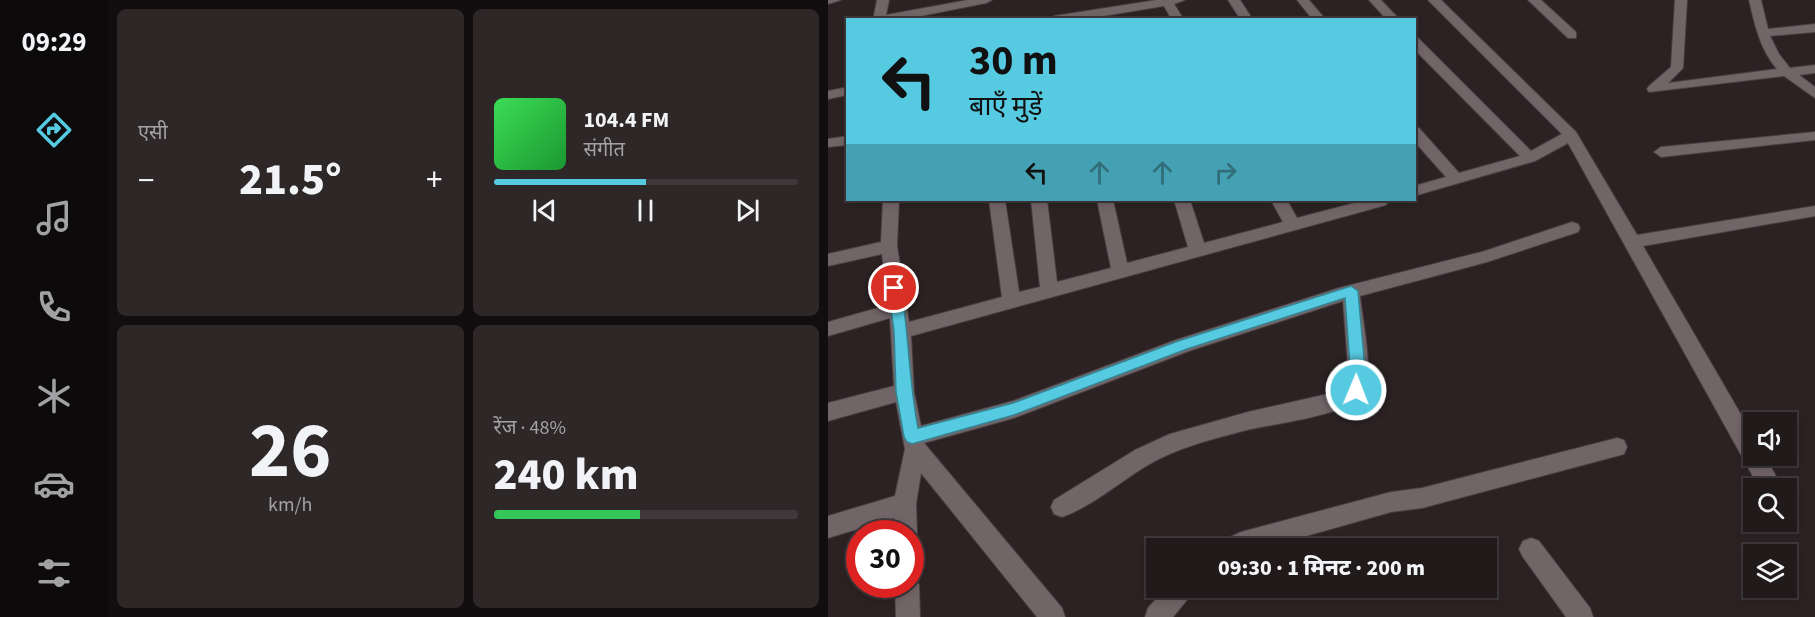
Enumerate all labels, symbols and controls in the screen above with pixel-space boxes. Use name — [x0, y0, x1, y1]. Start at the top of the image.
text: 09:29 — [21, 23, 87, 62]
text: 30 m — [969, 31, 1058, 91]
icon: left — [870, 42, 948, 120]
text: बाएँ मुड़ें — [969, 87, 1042, 126]
text: 104.4 FM — [584, 104, 669, 136]
icon: directions — [33, 109, 75, 151]
text: एसी — [138, 119, 168, 147]
text: संगीत — [584, 136, 625, 164]
text: 21.5° — [239, 148, 342, 212]
icon: left — [1020, 156, 1053, 189]
icon: ahead — [1083, 156, 1116, 189]
icon: ahead — [1146, 156, 1179, 189]
icon: right — [1209, 156, 1242, 189]
text: − — [138, 157, 154, 204]
text: + — [426, 157, 443, 204]
icon: previous — [528, 194, 561, 227]
icon: pause — [629, 194, 662, 227]
icon: next — [731, 194, 764, 227]
icon: music — [33, 197, 75, 239]
pin — [868, 262, 919, 313]
icon: arrive — [877, 271, 910, 304]
icon: phone — [33, 286, 75, 328]
position arrow — [1324, 358, 1388, 422]
icon: climate — [33, 375, 75, 417]
text: 26 — [249, 396, 331, 507]
map controls — [1743, 412, 1797, 598]
button: sound — [1743, 412, 1797, 466]
text: रेंज · 48% — [494, 414, 566, 442]
text: 240 km — [494, 443, 639, 507]
icon: car — [33, 463, 75, 505]
button: search — [1743, 478, 1797, 532]
text: km/h — [268, 491, 312, 519]
speed limit sign: 30 — [846, 520, 924, 598]
button: layers — [1743, 544, 1797, 598]
icon: filters — [33, 552, 75, 594]
text: 09:30 · 1 मिनट · 200 m — [1218, 552, 1425, 584]

